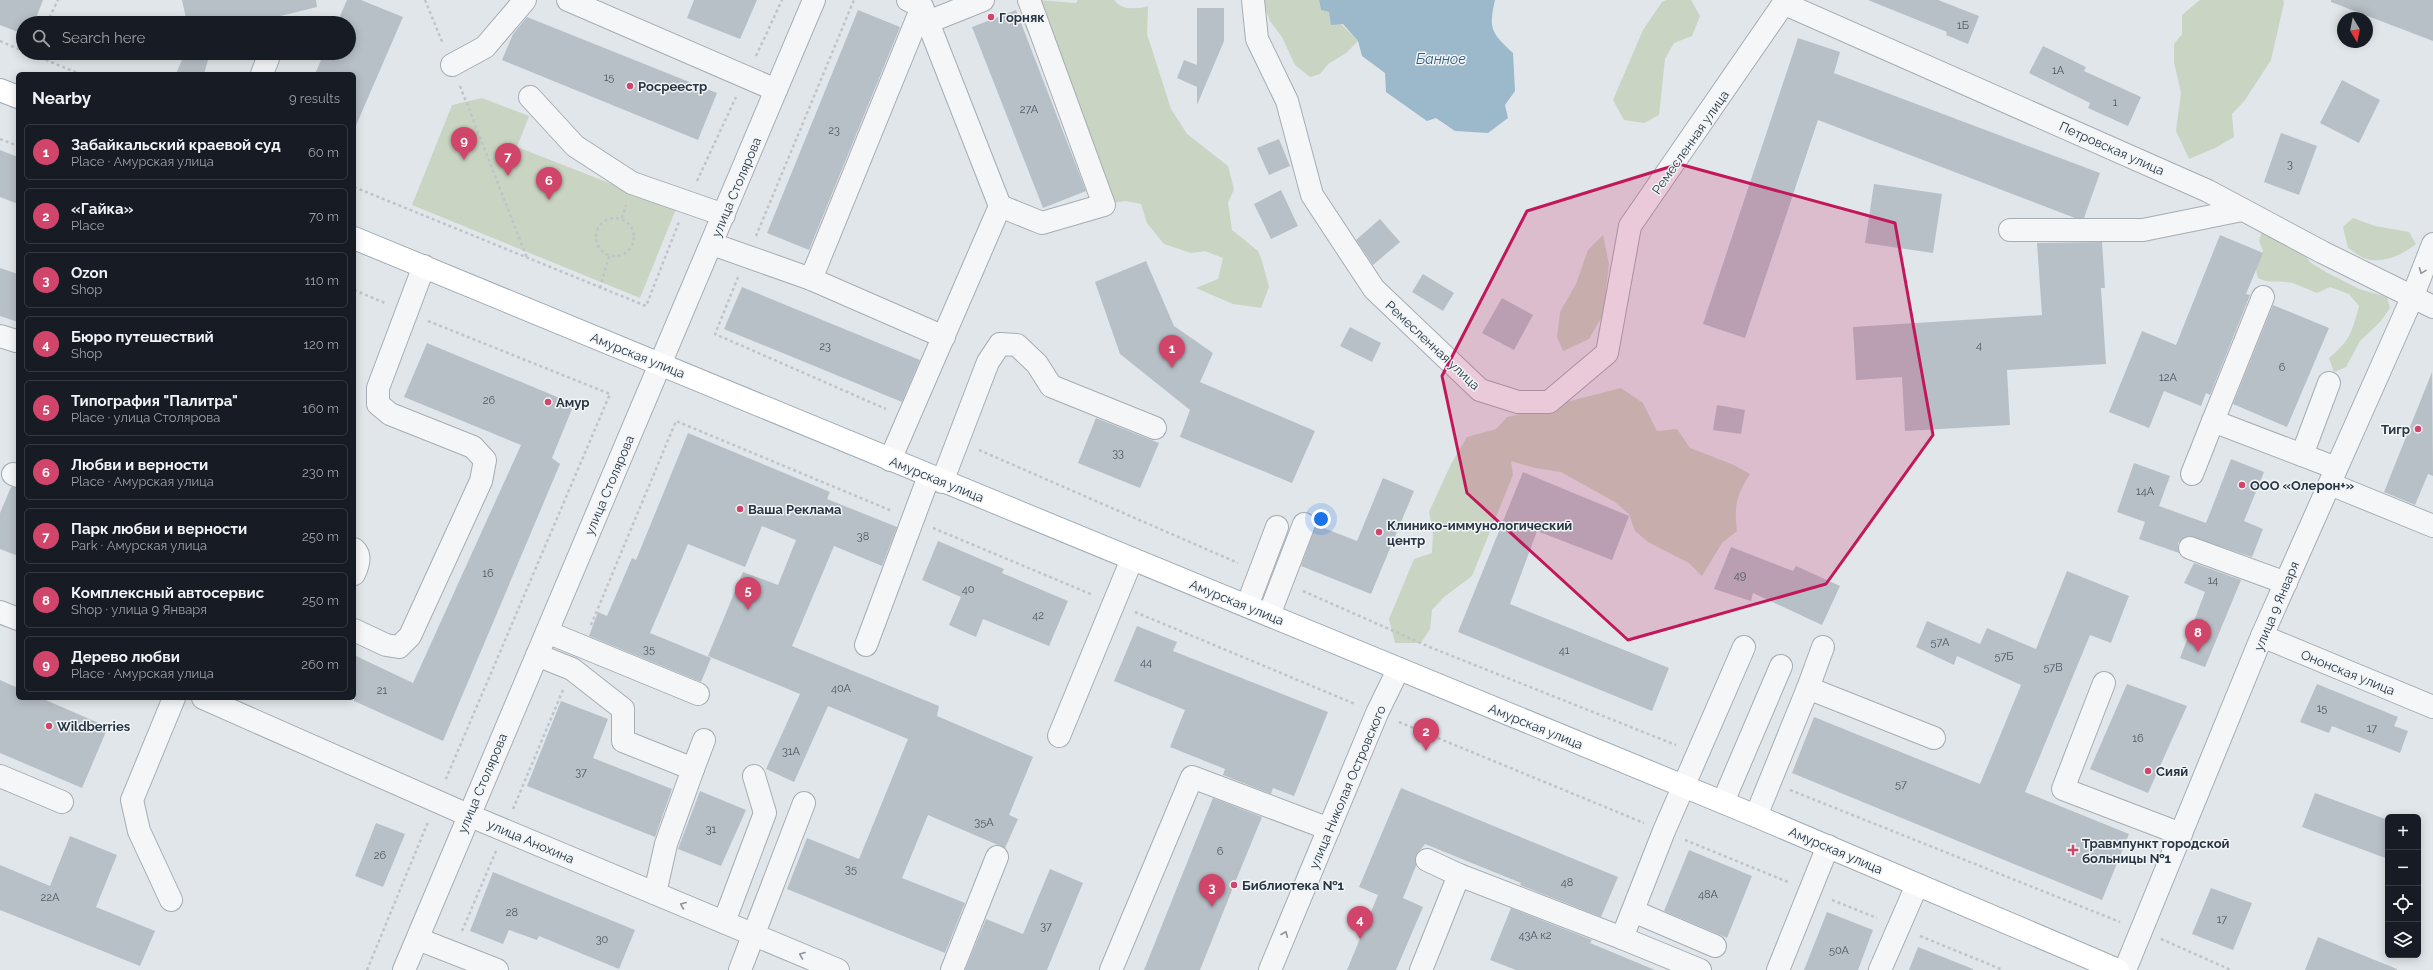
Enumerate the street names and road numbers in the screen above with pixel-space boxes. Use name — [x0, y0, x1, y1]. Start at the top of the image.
street label: Ремесленная улица — [1649, 87, 1732, 197]
street label: Петровская улица — [2057, 119, 2167, 178]
street label: улица Столярова — [709, 135, 764, 239]
street label: Ремесленная улица — [1382, 298, 1483, 393]
street label: Амурская улица — [588, 330, 687, 381]
street label: улица Столярова — [582, 433, 637, 537]
street label: Амурская улица — [887, 454, 986, 505]
street label: улица 9 Января — [2251, 559, 2302, 653]
street label: Амурская улица — [1187, 577, 1286, 628]
street label: Ононская улица — [2299, 647, 2397, 698]
street label: Амурская улица — [1486, 701, 1585, 752]
street label: улица Николая Островского — [1306, 703, 1389, 871]
street label: улица Столярова — [455, 731, 510, 835]
street label: улица Анохина — [485, 816, 576, 866]
street label: Амурская улица — [1787, 824, 1885, 877]

